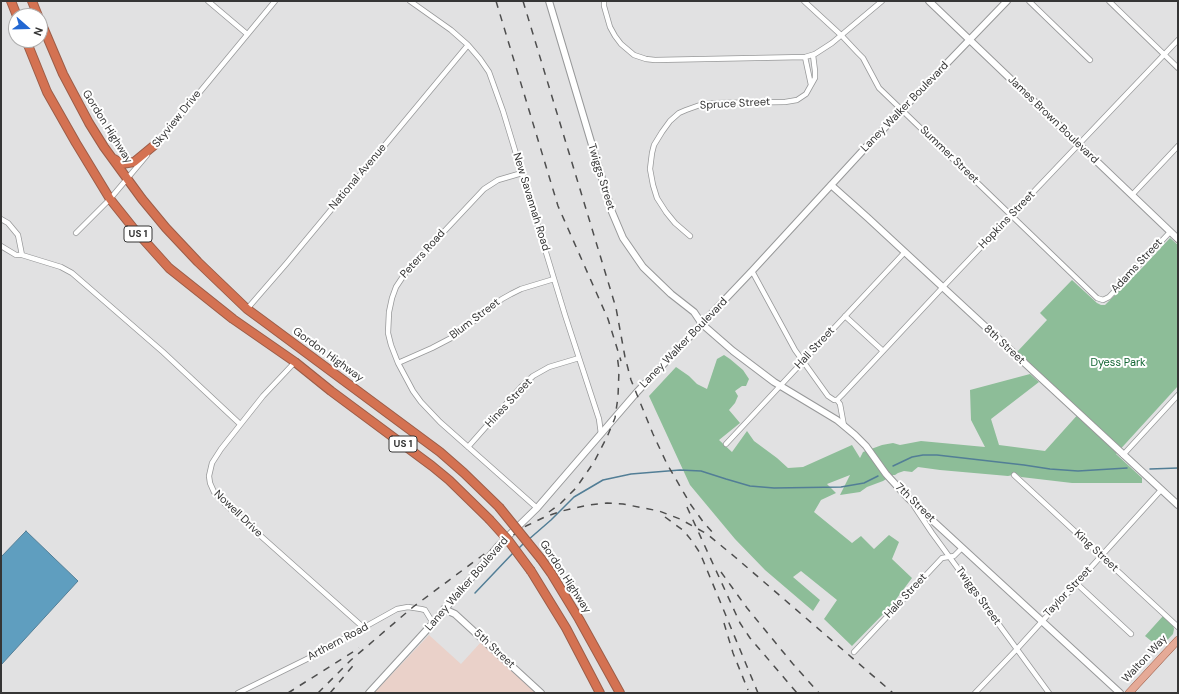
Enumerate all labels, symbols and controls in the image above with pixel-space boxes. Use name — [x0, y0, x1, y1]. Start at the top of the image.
north arrow — [8, 8, 48, 48]
text: N — [30, 26, 46, 38]
street label: Laney Walker Boulevard — [858, 59, 952, 155]
street label: James Brown Boulevard — [1005, 73, 1101, 167]
street label: Gordon Highway — [79, 88, 135, 166]
street label: Skyview Drive — [150, 88, 204, 150]
street label: Spruce Street — [700, 96, 770, 112]
street label: Summer Street — [917, 124, 981, 186]
street label: National Avenue — [327, 141, 389, 213]
street label: Twiggs Street — [585, 142, 617, 212]
street label: New Savannah Road — [510, 151, 552, 253]
street label: Hopkins Street — [976, 188, 1038, 252]
road number: US 1 — [124, 226, 152, 242]
street label: Peters Road — [398, 227, 448, 281]
street label: Adams Street — [1109, 236, 1165, 296]
street label: Laney Walker Boulevard — [637, 295, 731, 391]
street label: Blum Street — [447, 296, 503, 342]
street label: 8th Street — [981, 323, 1027, 367]
street label: Hall Street — [792, 324, 838, 372]
street label: Gordon Highway — [290, 325, 366, 385]
park label: Dyess Park — [1090, 356, 1146, 370]
street label: Hines Street — [483, 376, 535, 430]
road number: US 1 — [389, 436, 417, 452]
street label: 7th Street — [892, 481, 938, 525]
street label: Nowell Drive — [211, 488, 265, 540]
street label: King Street — [1071, 527, 1121, 575]
street label: Laney Walker Boulevard — [423, 534, 511, 634]
street label: Gordon Highway — [537, 538, 593, 616]
street label: Twiggs Street — [953, 564, 1003, 628]
street label: Taylor Street — [1041, 564, 1095, 620]
street label: Hale Street — [882, 571, 930, 621]
street label: Arthern Road — [305, 620, 371, 664]
street label: 5th Street — [471, 627, 517, 671]
street label: Walton Way — [1120, 632, 1170, 686]

